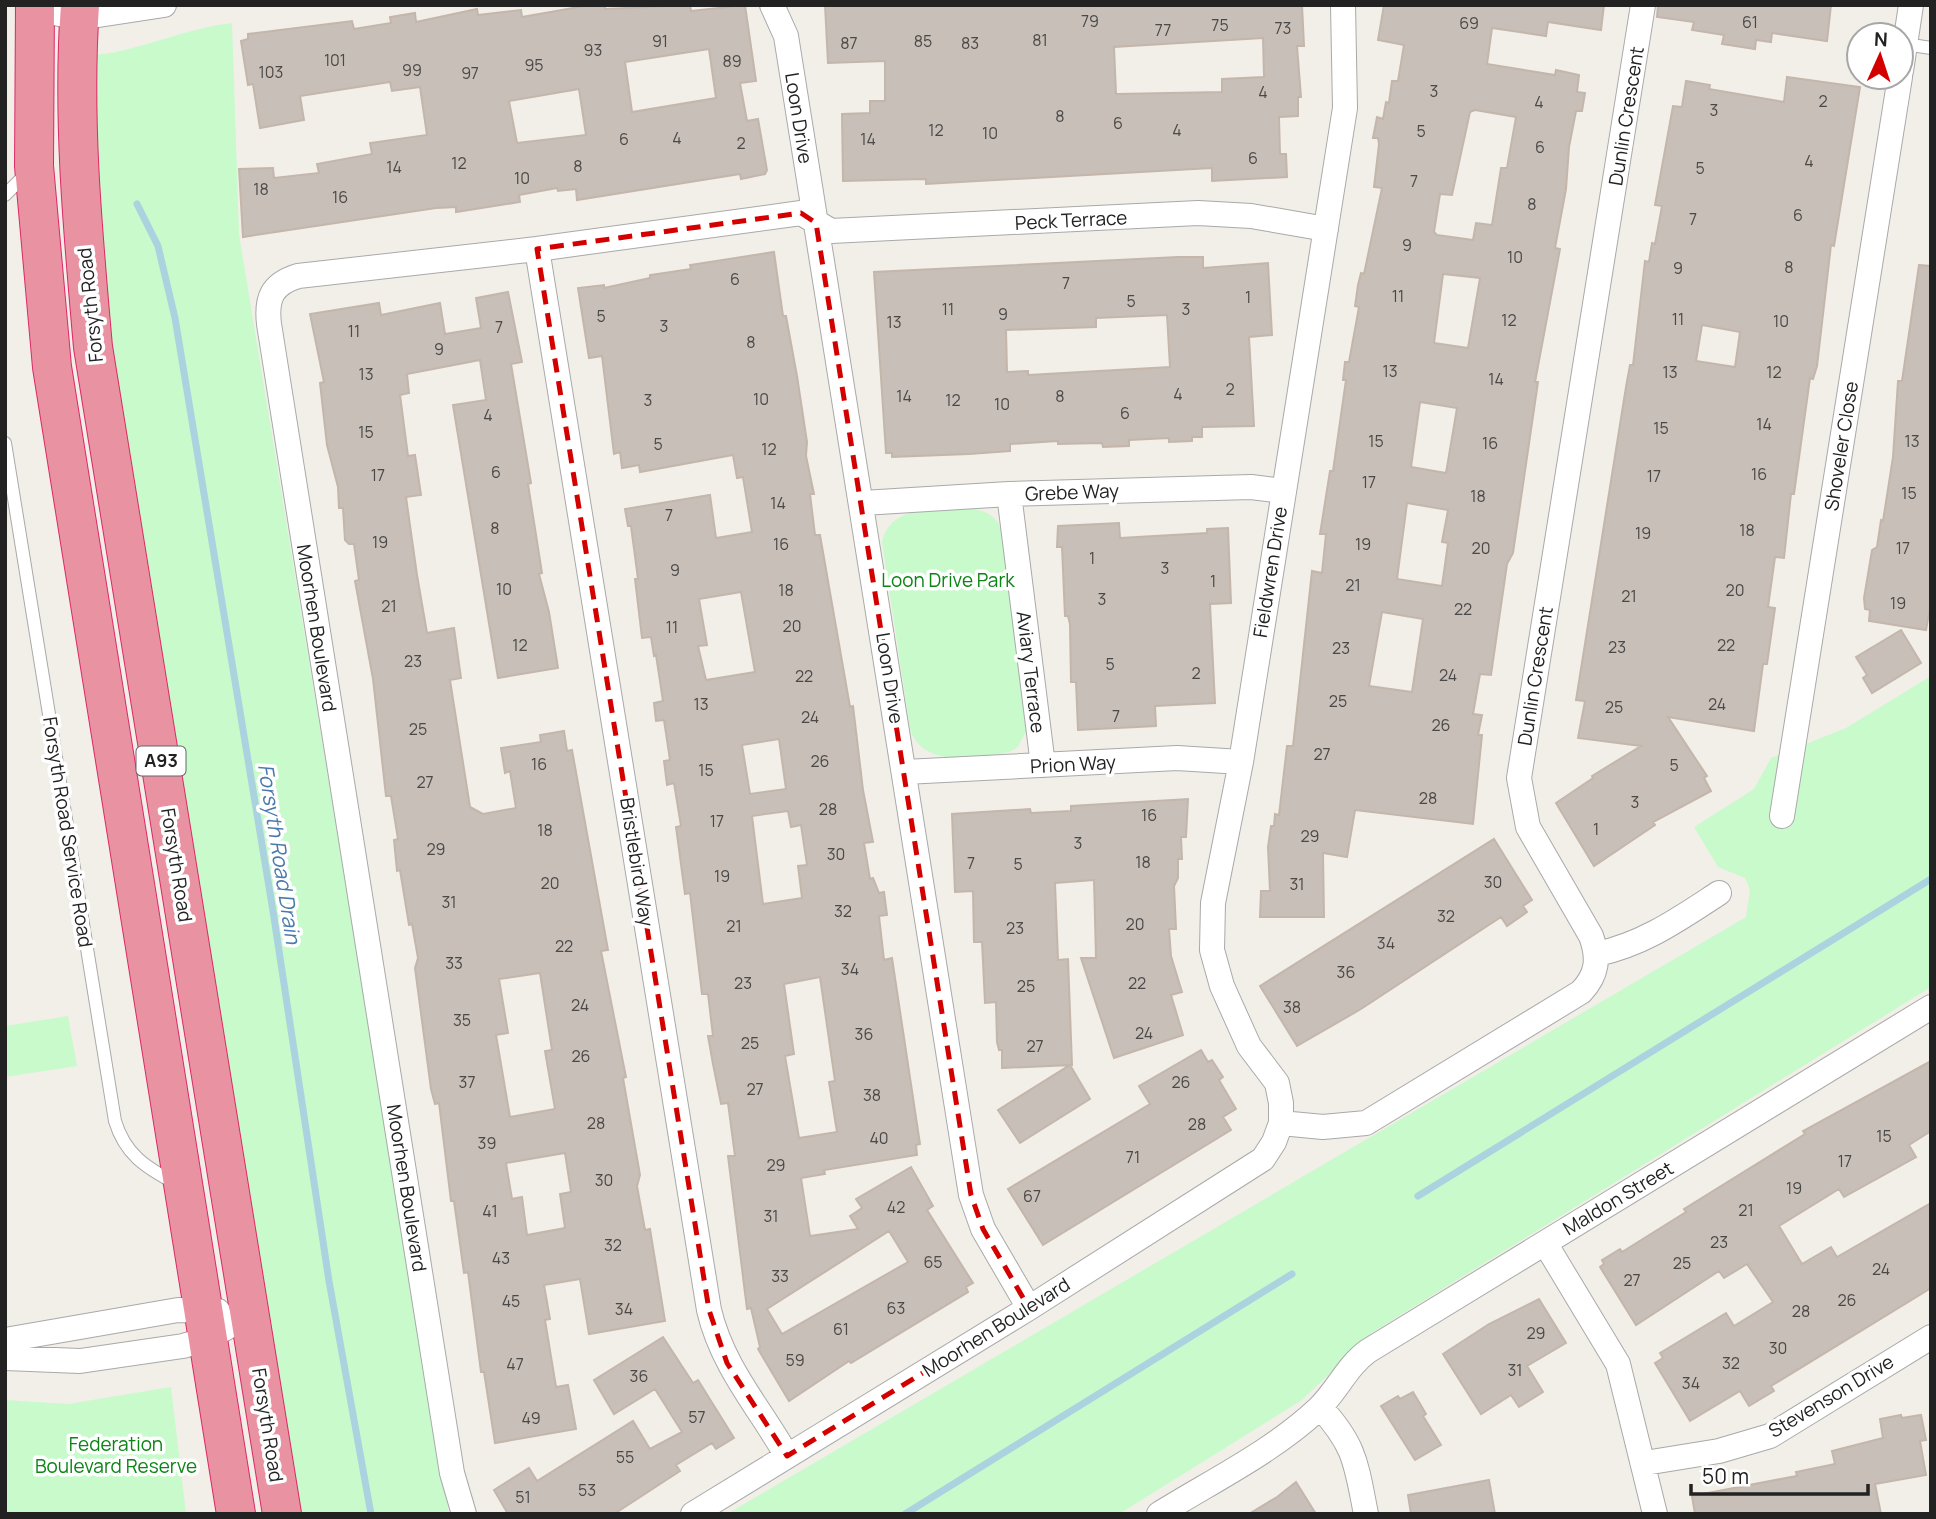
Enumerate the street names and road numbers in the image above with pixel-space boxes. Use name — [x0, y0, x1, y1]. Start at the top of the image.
street label: Dunlin Crescent — [1602, 45, 1650, 187]
street label: Loon Drive — [779, 71, 819, 165]
street label: Peck Terrace — [1014, 204, 1128, 236]
street label: Forsyth Road — [71, 246, 109, 364]
street label: Shoveler Close — [1818, 379, 1864, 513]
street label: Grebe Way — [1024, 477, 1120, 507]
street label: Fieldwren Drive — [1247, 505, 1293, 639]
street label: Moorhen Boulevard — [291, 542, 343, 714]
street label: Dunlin Crescent — [1511, 605, 1559, 747]
street label: Aviary Terrace — [1011, 610, 1051, 734]
street label: Loon Drive — [870, 631, 910, 725]
street label: Forsyth Road Service Road — [37, 715, 99, 949]
road number: A93 — [136, 746, 186, 776]
street label: Prion Way — [1029, 749, 1117, 779]
street label: Bristlebird Way — [614, 796, 660, 928]
street label: Forsyth Road — [155, 806, 199, 924]
street label: Moorhen Boulevard — [381, 1102, 433, 1274]
street label: Maldon Street — [1558, 1155, 1678, 1241]
street label: Moorhen Boulevard — [917, 1271, 1075, 1383]
street label: Stevenson Drive — [1764, 1348, 1898, 1444]
street label: Forsyth Road — [246, 1366, 290, 1484]

